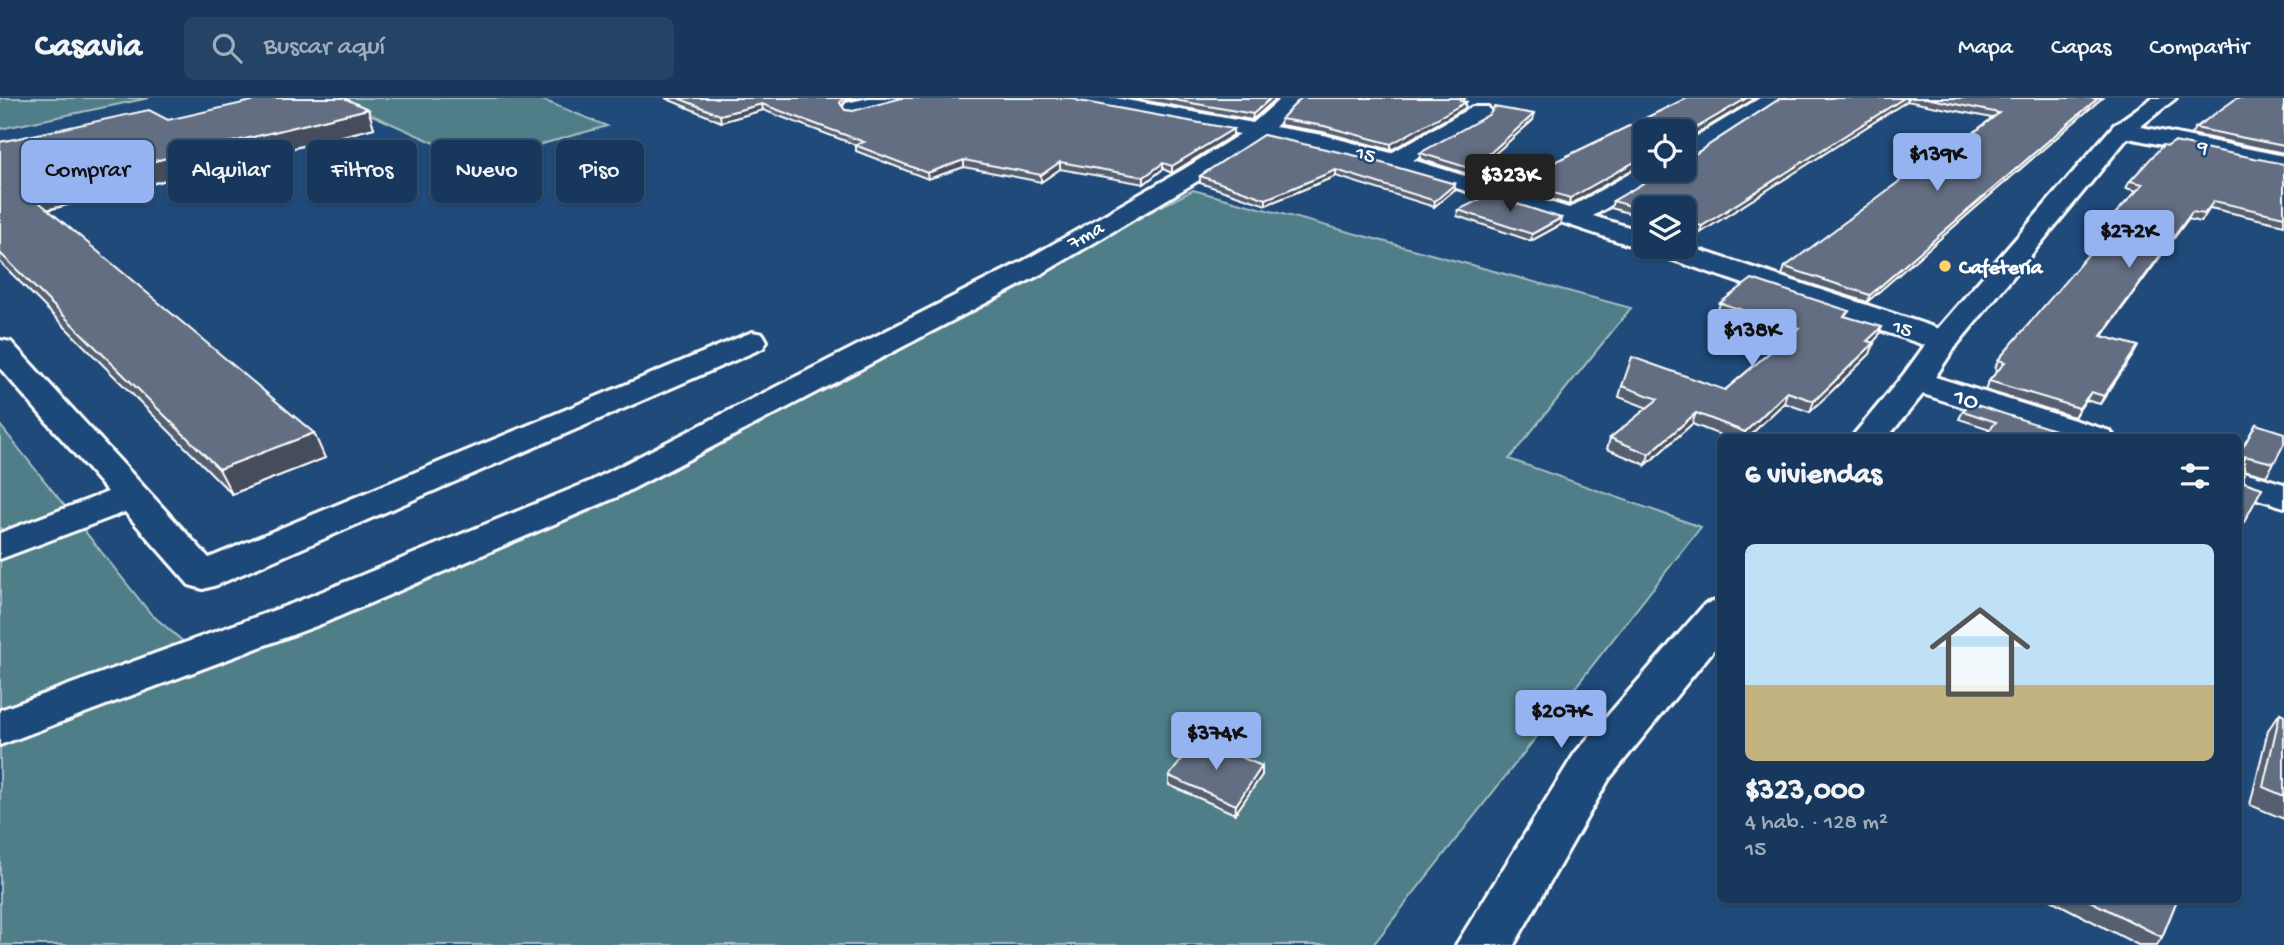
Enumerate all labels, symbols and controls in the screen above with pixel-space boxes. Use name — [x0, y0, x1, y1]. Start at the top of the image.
search box — [184, 17, 674, 80]
text: Casavia — [35, 29, 142, 67]
icon: search — [208, 29, 246, 67]
text: Buscar aquí — [264, 33, 385, 64]
text: Mapa — [1958, 34, 2013, 63]
text: Capas — [2051, 34, 2111, 63]
text: Compartir — [2149, 34, 2249, 63]
map controls — [1633, 119, 1696, 259]
button: locate — [1633, 119, 1696, 182]
pin: $139K — [1888, 134, 1986, 193]
street label: 9 — [2194, 136, 2210, 163]
chip: Comprar — [21, 140, 154, 203]
chip: Alquilar — [168, 140, 293, 203]
chip: Filtros — [307, 140, 417, 203]
chip: Nuevo — [431, 140, 542, 203]
chip: Piso — [556, 140, 644, 203]
street label: 15 — [1351, 142, 1378, 171]
text: $139K — [1909, 142, 1965, 169]
pin: $323K — [1461, 155, 1559, 214]
text: $323K — [1481, 163, 1539, 190]
button: layers — [1633, 196, 1696, 259]
pin: $272K — [2080, 211, 2178, 270]
street label: 7ma — [1063, 216, 1110, 258]
text: $272K — [2100, 219, 2158, 246]
place label: Cafetería — [1958, 257, 2044, 282]
marker: Cafetería — [1937, 258, 1953, 274]
pin: $138K — [1703, 310, 1801, 369]
street label: 15 — [1888, 315, 1915, 345]
text: $138K — [1724, 318, 1780, 345]
street label: 10 — [1948, 382, 1983, 420]
icon: filters — [2176, 457, 2214, 495]
text: 6 viviendas — [1745, 459, 1882, 494]
icon: home — [1917, 589, 2043, 715]
pin: $207K — [1512, 690, 1610, 750]
text: $207K — [1531, 699, 1591, 726]
pin: $374K — [1167, 712, 1265, 772]
text: $374K — [1187, 721, 1245, 748]
text: $323,000 — [1745, 775, 1865, 810]
text: 4 hab. · 128 m² — [1745, 810, 1888, 837]
text: 15 — [1745, 837, 1766, 864]

